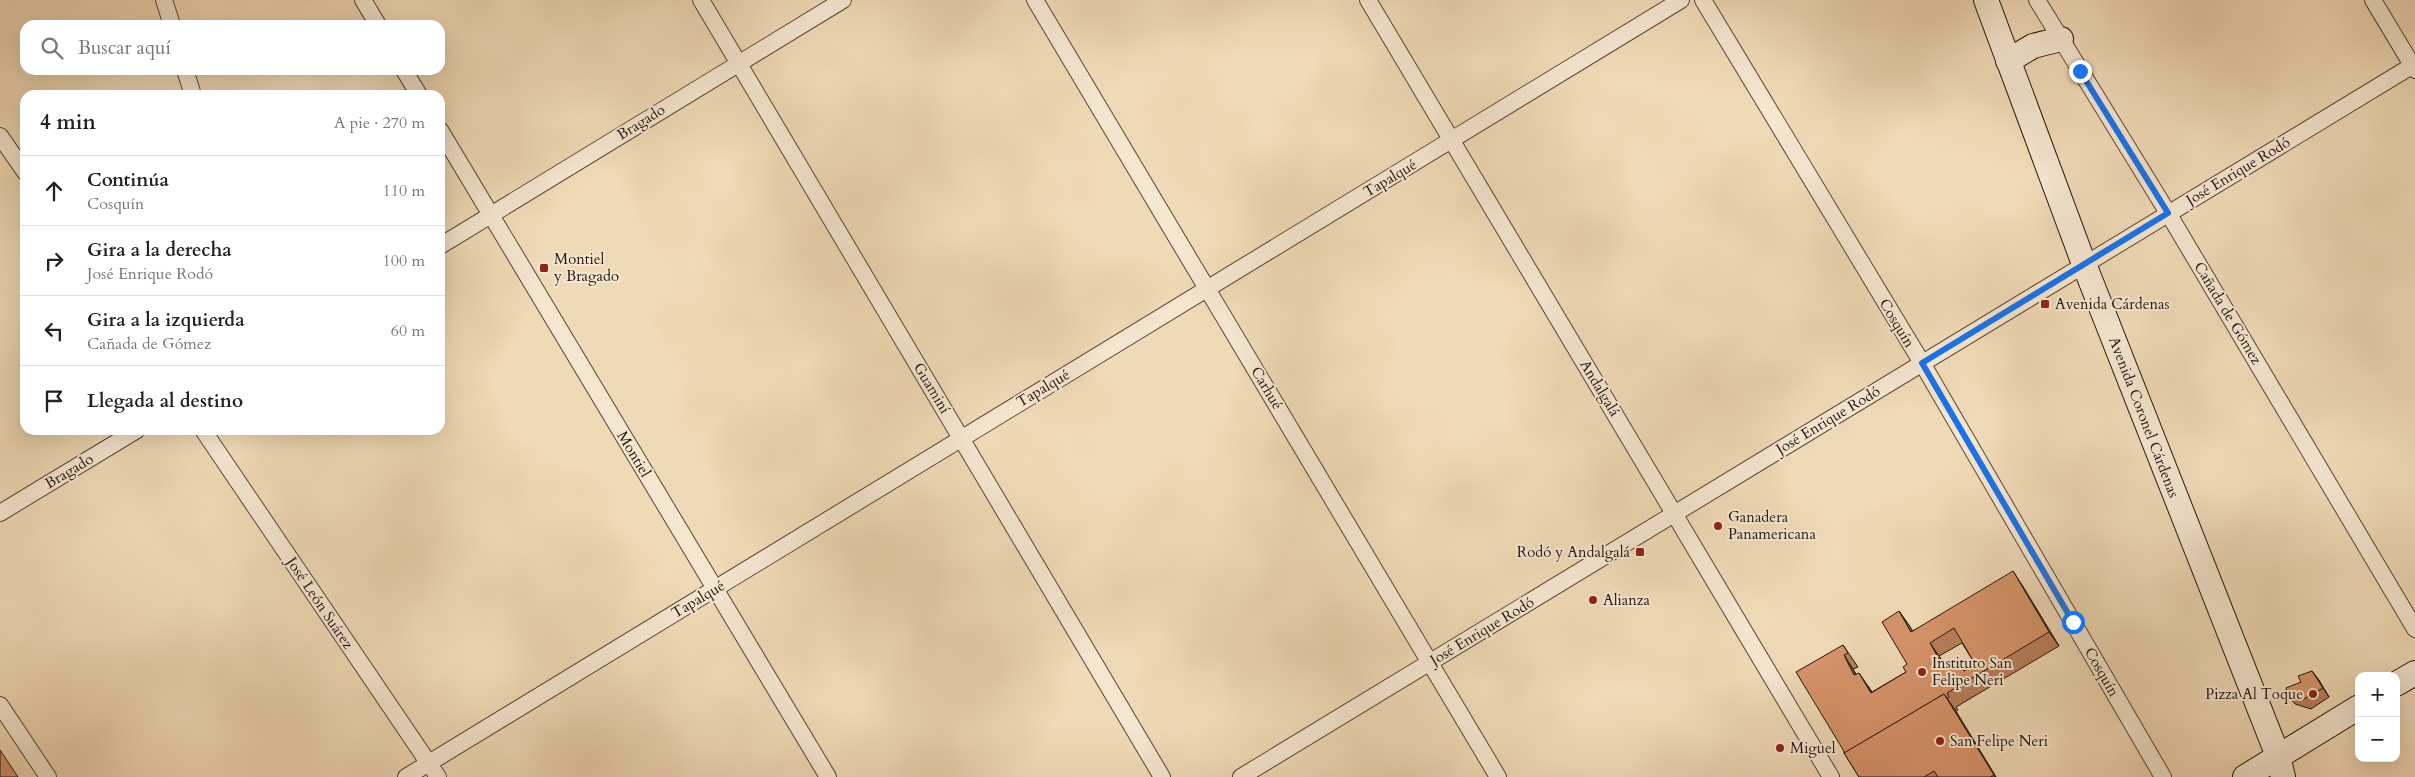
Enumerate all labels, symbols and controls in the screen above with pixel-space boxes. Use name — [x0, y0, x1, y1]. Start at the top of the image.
search box — [20, 20, 445, 75]
icon: search — [38, 34, 66, 62]
text: Buscar aquí — [78, 35, 171, 61]
route end — [2069, 60, 2092, 83]
street label: Bragado — [613, 99, 669, 145]
text: 4 min — [40, 108, 96, 137]
text: A pie · 270 m — [334, 112, 425, 134]
street label: José Enrique Rodó — [2180, 132, 2294, 211]
street label: Tapalqué — [1360, 154, 1421, 202]
text: Continúa — [87, 167, 169, 193]
icon: ahead — [40, 177, 68, 205]
text: 110 m — [383, 180, 425, 202]
text: Cosquín — [87, 193, 144, 215]
text: Gira a la derecha — [87, 237, 232, 263]
icon: right — [40, 247, 68, 275]
place label: Montiel y Bragado — [553, 249, 619, 286]
text: 100 m — [383, 250, 425, 272]
street label: Cañada de Gómez — [2189, 258, 2267, 368]
marker: Montiel y Bragado — [538, 262, 550, 274]
text: José Enrique Rodó — [87, 263, 213, 285]
place label: Avenida Cárdenas — [2055, 294, 2170, 314]
street label: Cosquín — [1875, 295, 1920, 352]
marker: Avenida Cárdenas — [2039, 298, 2051, 310]
text: Gira a la izquierda — [87, 307, 245, 333]
icon: left — [40, 317, 68, 345]
text: 60 m — [391, 320, 425, 342]
text: Cañada de Gómez — [87, 333, 211, 355]
street label: Avenida Coronel Cárdenas — [2104, 334, 2184, 500]
street label: Andalgalá — [1575, 356, 1625, 420]
street label: Guaminí — [909, 359, 955, 417]
street label: Carhué — [1246, 363, 1288, 413]
street label: Tapalqué — [1013, 364, 1074, 412]
street label: José Enrique Rodó — [1770, 381, 1884, 460]
icon: arrive — [40, 387, 68, 415]
text: Llegada al destino — [87, 388, 243, 414]
street label: Montiel — [612, 427, 656, 481]
street label: Bragado — [41, 449, 97, 493]
place label: Ganadera Panamericana — [1728, 507, 1816, 544]
marker: Ganadera Panamericana — [1712, 520, 1724, 532]
place label: Rodó y Andalgalá — [1517, 542, 1631, 562]
marker: Rodó y Andalgalá — [1634, 546, 1646, 558]
street label: José León Suárez — [281, 551, 358, 653]
street label: Tapalqué — [668, 575, 729, 623]
place label: Alianza — [1603, 590, 1650, 610]
street label: José Enrique Rodó — [1424, 592, 1538, 671]
marker: Alianza — [1587, 594, 1599, 606]
route start — [2062, 611, 2085, 634]
street label: Cosquín — [2080, 644, 2124, 701]
place label: Instituto San Felipe Neri — [1932, 653, 2012, 690]
marker: Instituto San Felipe Neri — [1916, 666, 1928, 678]
map controls — [2355, 672, 2400, 762]
button: + — [2355, 672, 2400, 717]
place label: Pizza Al Toque — [2205, 684, 2303, 704]
marker: Pizza Al Toque — [2307, 688, 2319, 700]
button: − — [2355, 717, 2400, 762]
place label: San Felipe Neri — [1950, 731, 2048, 751]
marker: San Felipe Neri — [1934, 735, 1946, 747]
place label: Miguel — [1790, 738, 1836, 758]
marker: Miguel — [1774, 742, 1786, 754]

